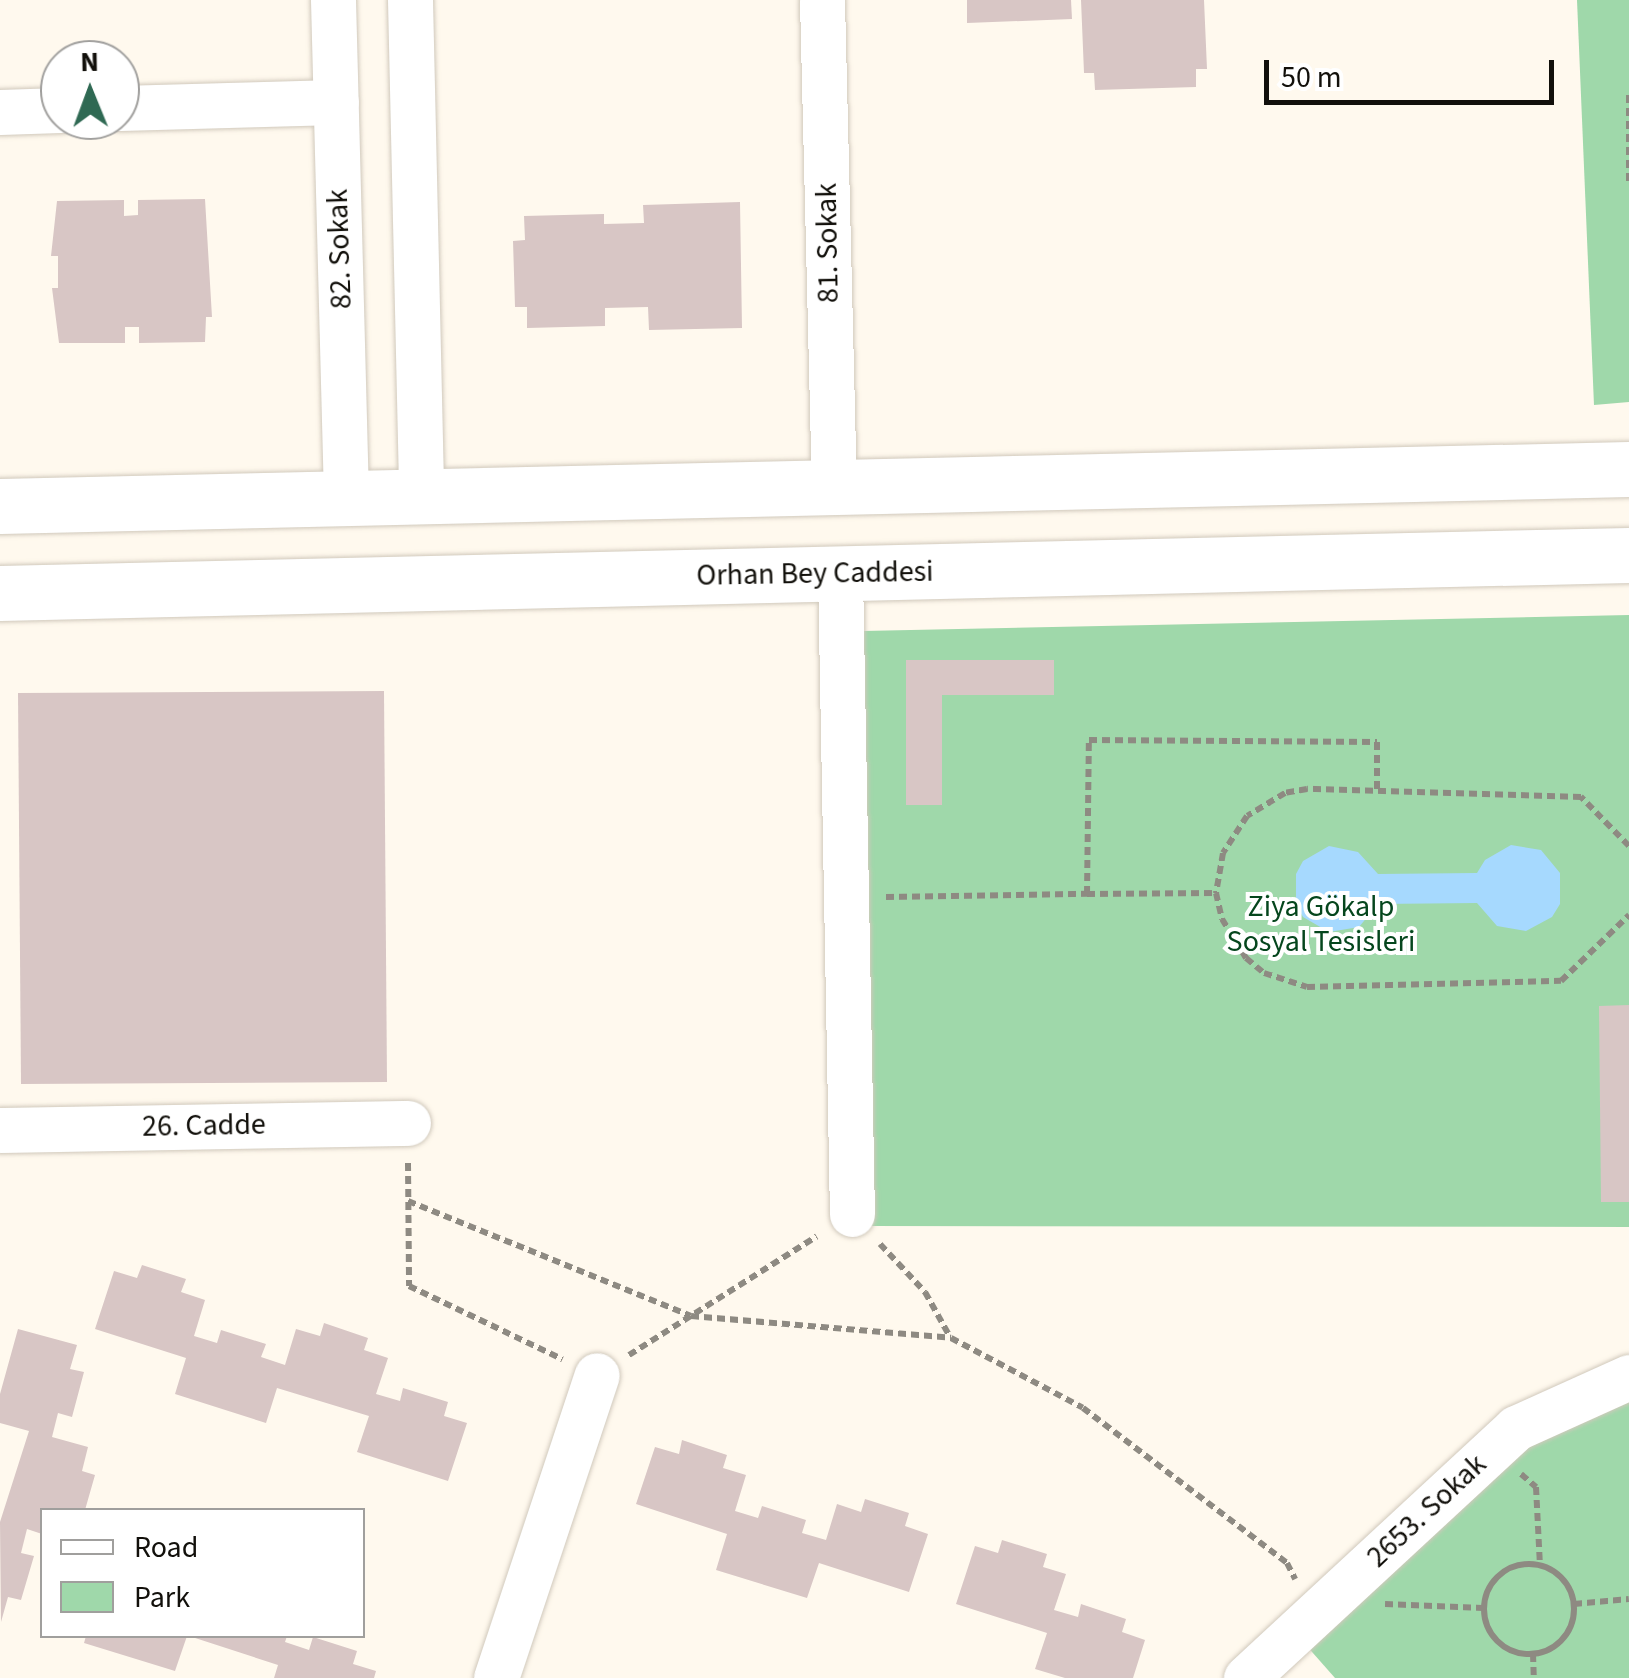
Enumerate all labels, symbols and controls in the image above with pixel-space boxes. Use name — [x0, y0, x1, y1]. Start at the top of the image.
north arrow — [40, 40, 140, 140]
scale bar — [1269, 40, 1559, 102]
text: N — [80, 42, 99, 82]
text: 50 m — [1281, 56, 1342, 99]
street label: 81. Sokak — [809, 183, 847, 303]
street label: 82. Sokak — [320, 188, 360, 310]
street label: Orhan Bey Caddesi — [696, 554, 934, 594]
park label: Ziya Gökalp Sosyal Tesisleri — [1227, 889, 1415, 960]
street label: 26. Cadde — [142, 1107, 266, 1145]
street label: 2653. Sokak — [1360, 1447, 1494, 1575]
legend — [40, 1508, 365, 1638]
text: Road — [134, 1526, 198, 1569]
text: Park — [134, 1576, 190, 1619]

